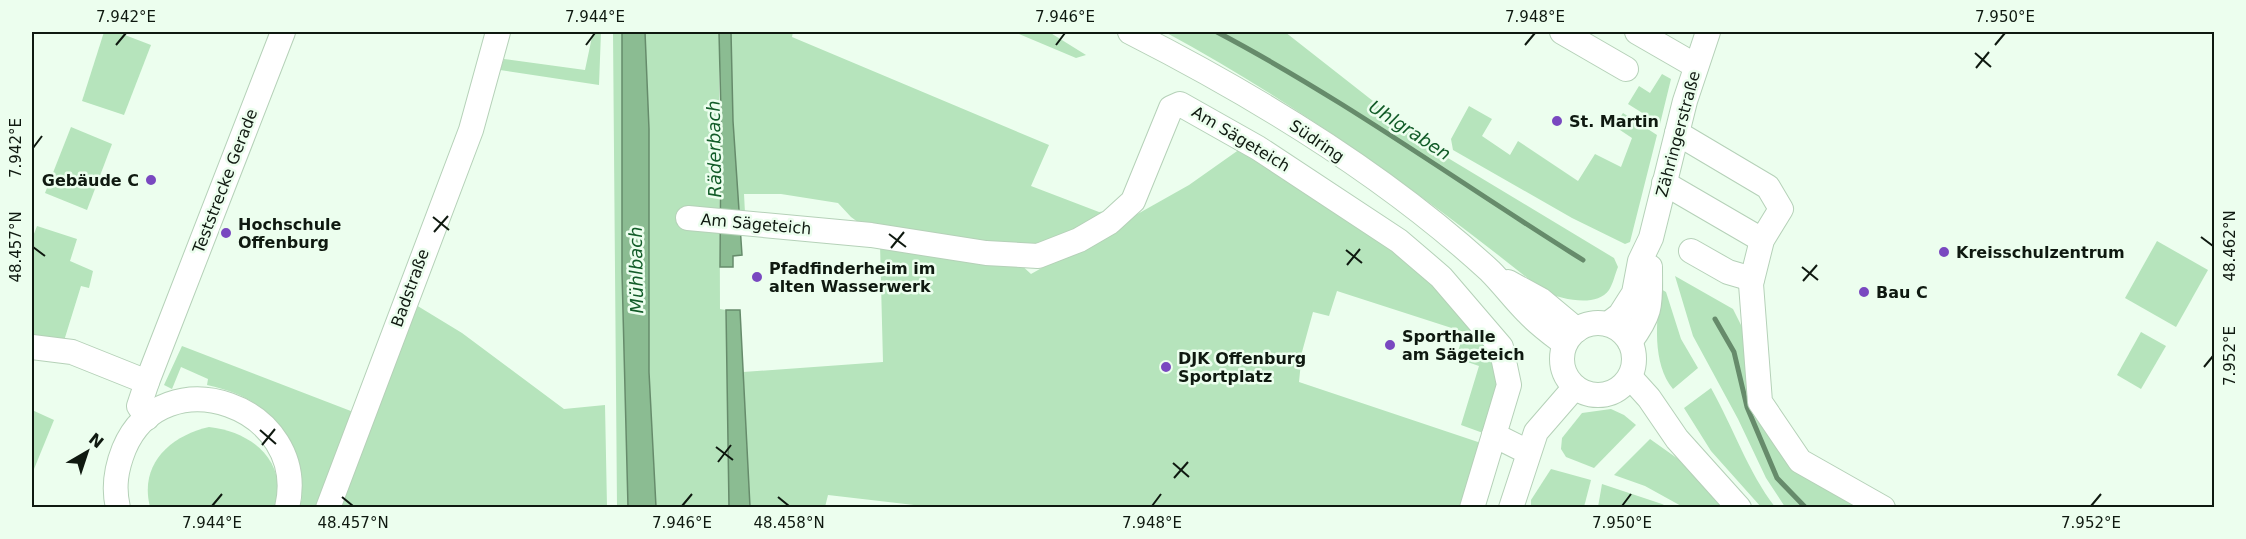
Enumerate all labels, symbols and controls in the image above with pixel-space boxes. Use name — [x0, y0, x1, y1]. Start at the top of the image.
text: 7.942°E — [96, 8, 156, 26]
text: 7.944°E — [565, 8, 625, 26]
text: 7.946°E — [1035, 8, 1095, 26]
text: 7.948°E — [1505, 8, 1565, 26]
text: 7.950°E — [1975, 8, 2035, 26]
street label: Zähringerstraße — [1652, 69, 1704, 199]
water label: Uhlgraben — [1365, 96, 1455, 164]
water label: Räderbach — [703, 100, 725, 198]
street label: Am Sägeteich — [1189, 102, 1293, 176]
street label: Teststrecke Gerade — [188, 106, 261, 257]
place label: St. Martin — [1569, 112, 1659, 131]
marker: St. Martin — [1550, 114, 1564, 128]
street label: Südring — [1286, 116, 1348, 166]
text: 7.942°E — [7, 118, 25, 178]
place label: Gebäude C — [42, 171, 139, 190]
marker: Gebäude C — [144, 173, 158, 187]
street label: Am Sägeteich — [700, 210, 812, 238]
text: 48.462°N — [2221, 210, 2239, 282]
text: 48.457°N — [7, 211, 25, 283]
place label: Hochschule Offenburg — [238, 215, 342, 252]
marker: Hochschule Offenburg — [219, 226, 233, 240]
water label: Mühlbach — [625, 226, 647, 314]
place label: Kreisschulzentrum — [1956, 243, 2125, 262]
marker: Kreisschulzentrum — [1937, 245, 1951, 259]
street label: Badstraße — [387, 246, 433, 330]
place label: Pfadfinderheim im alten Wasserwerk — [769, 259, 936, 296]
marker: Pfadfinderheim im alten Wasserwerk — [750, 270, 764, 284]
place label: Bau C — [1876, 283, 1928, 302]
marker: Bau C — [1857, 285, 1871, 299]
text: 7.952°E — [2221, 326, 2239, 386]
place label: Sporthalle am Sägeteich — [1402, 327, 1525, 364]
marker: Sporthalle am Sägeteich — [1383, 338, 1397, 352]
place label: DJK Offenburg Sportplatz — [1178, 349, 1306, 386]
marker: DJK Offenburg Sportplatz — [1159, 360, 1173, 374]
north arrow — [57, 422, 117, 482]
text: N — [85, 429, 107, 452]
text: 7.944°E — [182, 514, 242, 532]
text: 48.457°N — [317, 514, 389, 532]
text: 7.946°E — [652, 514, 712, 532]
text: 48.458°N — [753, 514, 825, 532]
text: 7.948°E — [1122, 514, 1182, 532]
text: 7.950°E — [1592, 514, 1652, 532]
text: 7.952°E — [2061, 514, 2121, 532]

